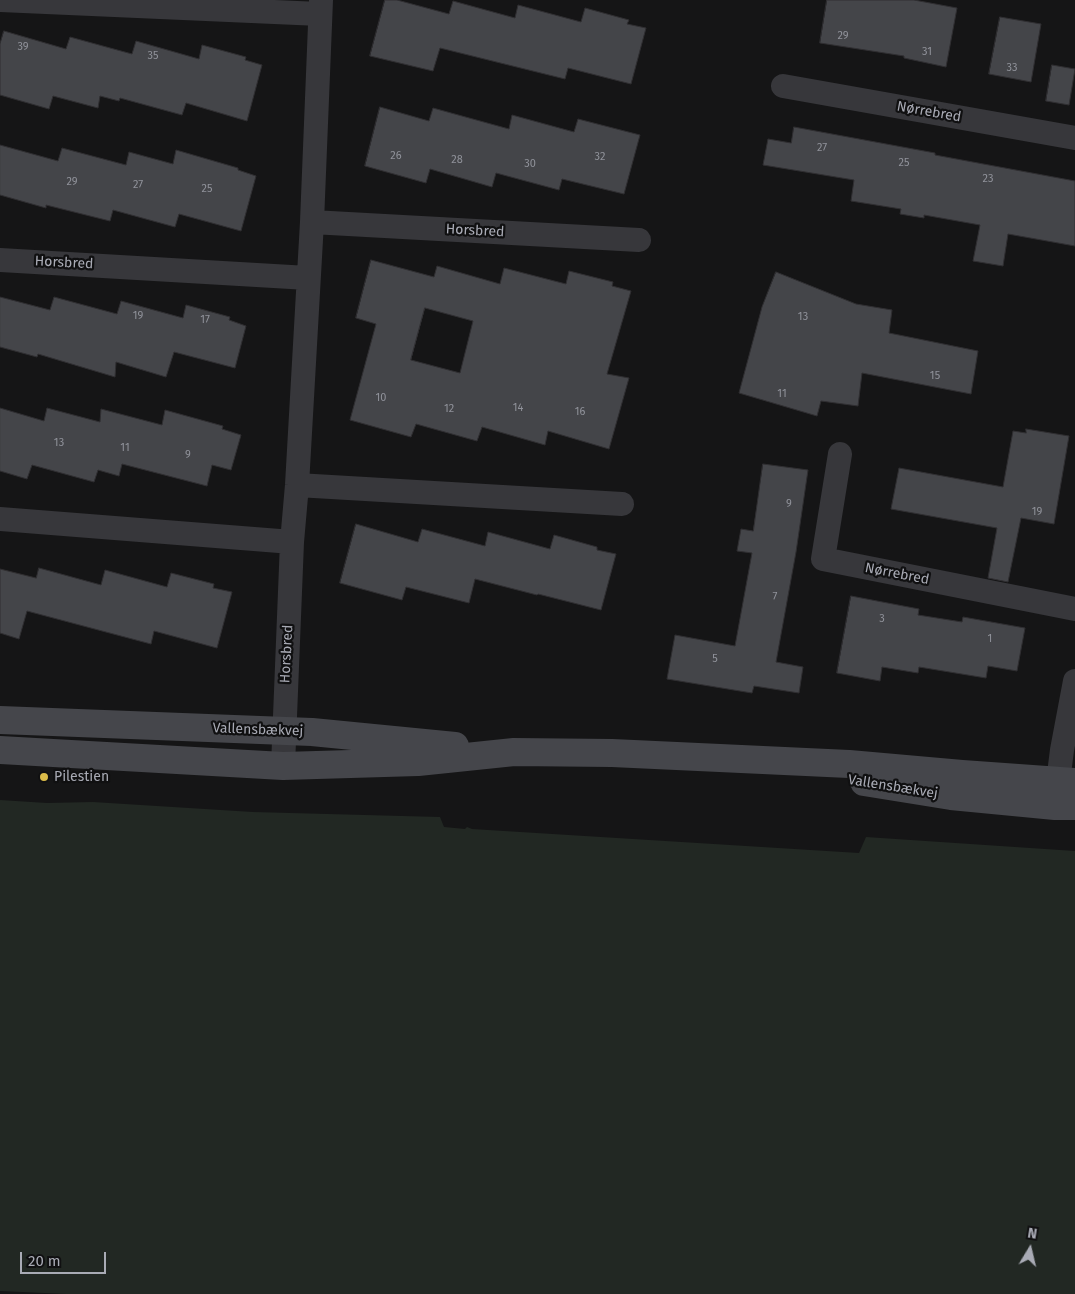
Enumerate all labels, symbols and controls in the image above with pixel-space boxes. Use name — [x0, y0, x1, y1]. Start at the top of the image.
house number: 29 — [837, 29, 849, 43]
house number: 39 — [17, 40, 29, 54]
house number: 31 — [922, 45, 932, 59]
house number: 35 — [148, 49, 158, 63]
house number: 33 — [1007, 61, 1017, 75]
street label: Nørrebred — [896, 98, 962, 126]
house number: 27 — [817, 141, 827, 155]
house number: 26 — [390, 149, 402, 163]
house number: 32 — [595, 150, 605, 164]
house number: 28 — [451, 153, 463, 167]
house number: 25 — [899, 156, 909, 170]
house number: 30 — [524, 157, 536, 171]
house number: 23 — [983, 172, 993, 186]
house number: 29 — [66, 175, 78, 189]
house number: 27 — [133, 178, 143, 192]
house number: 25 — [202, 182, 212, 196]
street label: Horsbred — [445, 221, 505, 241]
street label: Horsbred — [34, 253, 94, 273]
house number: 19 — [133, 309, 143, 323]
house number: 13 — [798, 310, 808, 324]
house number: 17 — [200, 313, 210, 327]
house number: 15 — [930, 369, 940, 383]
house number: 11 — [777, 387, 787, 401]
house number: 10 — [376, 391, 386, 405]
house number: 14 — [513, 401, 523, 415]
house number: 12 — [444, 402, 454, 416]
house number: 16 — [575, 405, 585, 419]
house number: 13 — [54, 436, 64, 450]
house number: 11 — [120, 441, 130, 455]
house number: 9 — [185, 448, 191, 462]
house number: 9 — [786, 497, 792, 511]
house number: 19 — [1032, 505, 1042, 519]
street label: Nørrebred — [863, 560, 931, 588]
house number: 7 — [773, 590, 777, 604]
house number: 3 — [879, 612, 885, 626]
street label: Horsbred — [277, 624, 297, 684]
house number: 1 — [988, 632, 992, 646]
house number: 5 — [712, 652, 718, 666]
street label: Vallensbækvej — [212, 720, 304, 740]
place label: Pilestien — [54, 769, 109, 785]
marker: Pilestien — [38, 771, 50, 783]
street label: Vallensbækvej — [847, 772, 939, 802]
north arrow — [1005, 1224, 1055, 1274]
text: N — [1026, 1225, 1038, 1243]
scale bar — [22, 1242, 109, 1274]
text: 20 m — [28, 1252, 61, 1270]

